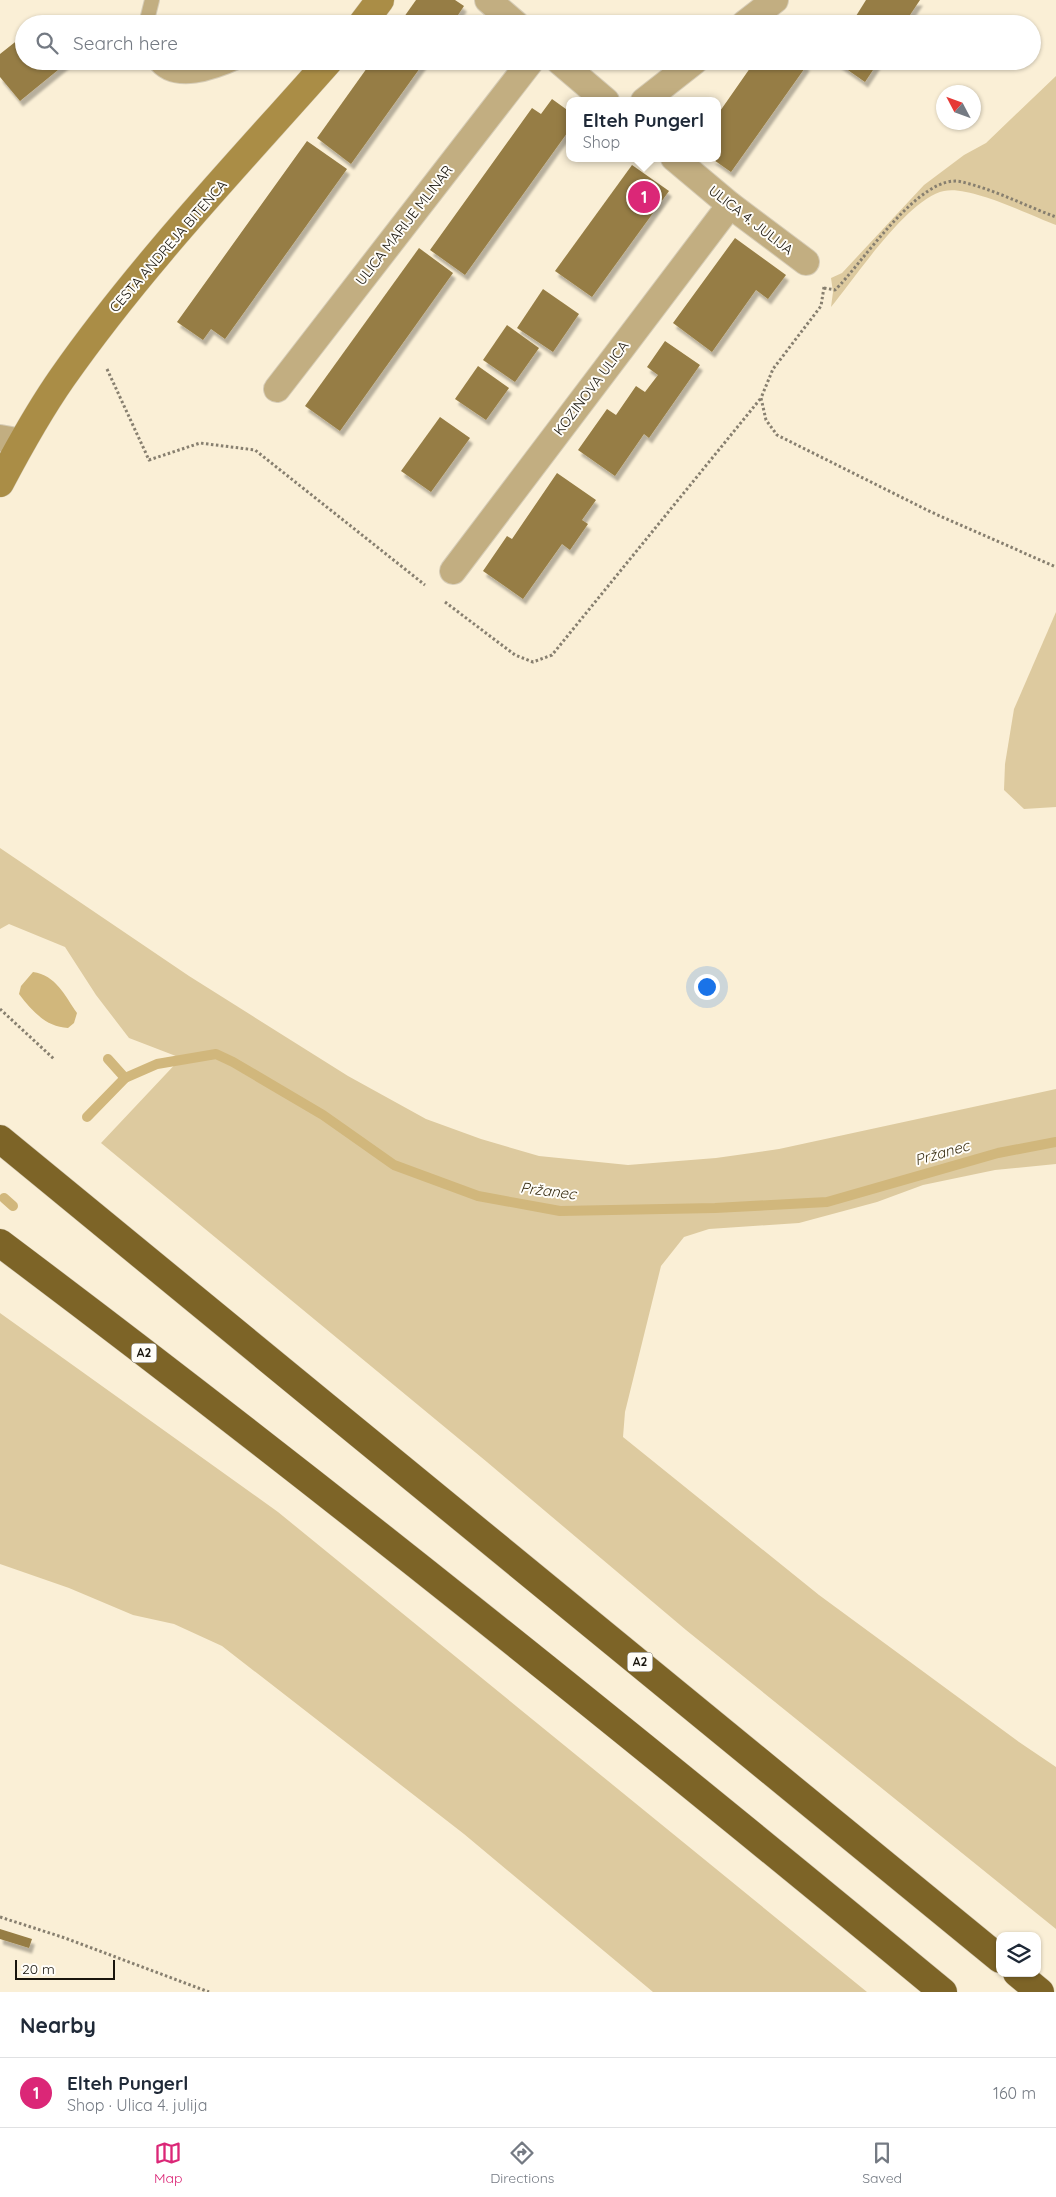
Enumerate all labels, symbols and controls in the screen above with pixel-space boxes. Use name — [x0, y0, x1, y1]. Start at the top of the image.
search box — [15, 15, 1041, 70]
icon: search — [33, 29, 61, 57]
text: Search here — [73, 31, 178, 55]
north arrow — [936, 85, 981, 130]
popup — [566, 97, 721, 162]
text: Elteh Pungerl — [583, 108, 704, 132]
text: Shop — [583, 132, 620, 152]
street label: ULICA MARIJE MLINAR — [352, 161, 456, 289]
street label: CESTA ANDREJA BITENCA — [105, 176, 231, 316]
pin: 1 — [628, 178, 660, 216]
street label: ULICA 4. JULIJA — [705, 181, 797, 259]
street label: KOZINOVA ULICA — [550, 337, 632, 439]
your location — [694, 974, 720, 1000]
water label: Pržanec — [912, 1135, 973, 1169]
water label: Pržanec — [519, 1178, 578, 1203]
road number: A2 — [132, 1344, 156, 1362]
road number: A2 — [628, 1652, 652, 1671]
map controls — [996, 1932, 1041, 1977]
button: layers — [996, 1932, 1041, 1977]
scale bar — [15, 1957, 115, 1980]
text: 20 m — [22, 1960, 55, 1978]
text: Nearby — [20, 2012, 96, 2038]
text: Elteh Pungerl — [67, 2071, 188, 2095]
text: 1 — [33, 2083, 39, 2103]
text: 160 m — [993, 2083, 1036, 2103]
text: Shop · Ulica 4. julija — [67, 2095, 207, 2115]
tab: Map — [154, 2139, 182, 2187]
tab: Directions — [490, 2139, 554, 2187]
tab: Saved — [862, 2139, 902, 2187]

